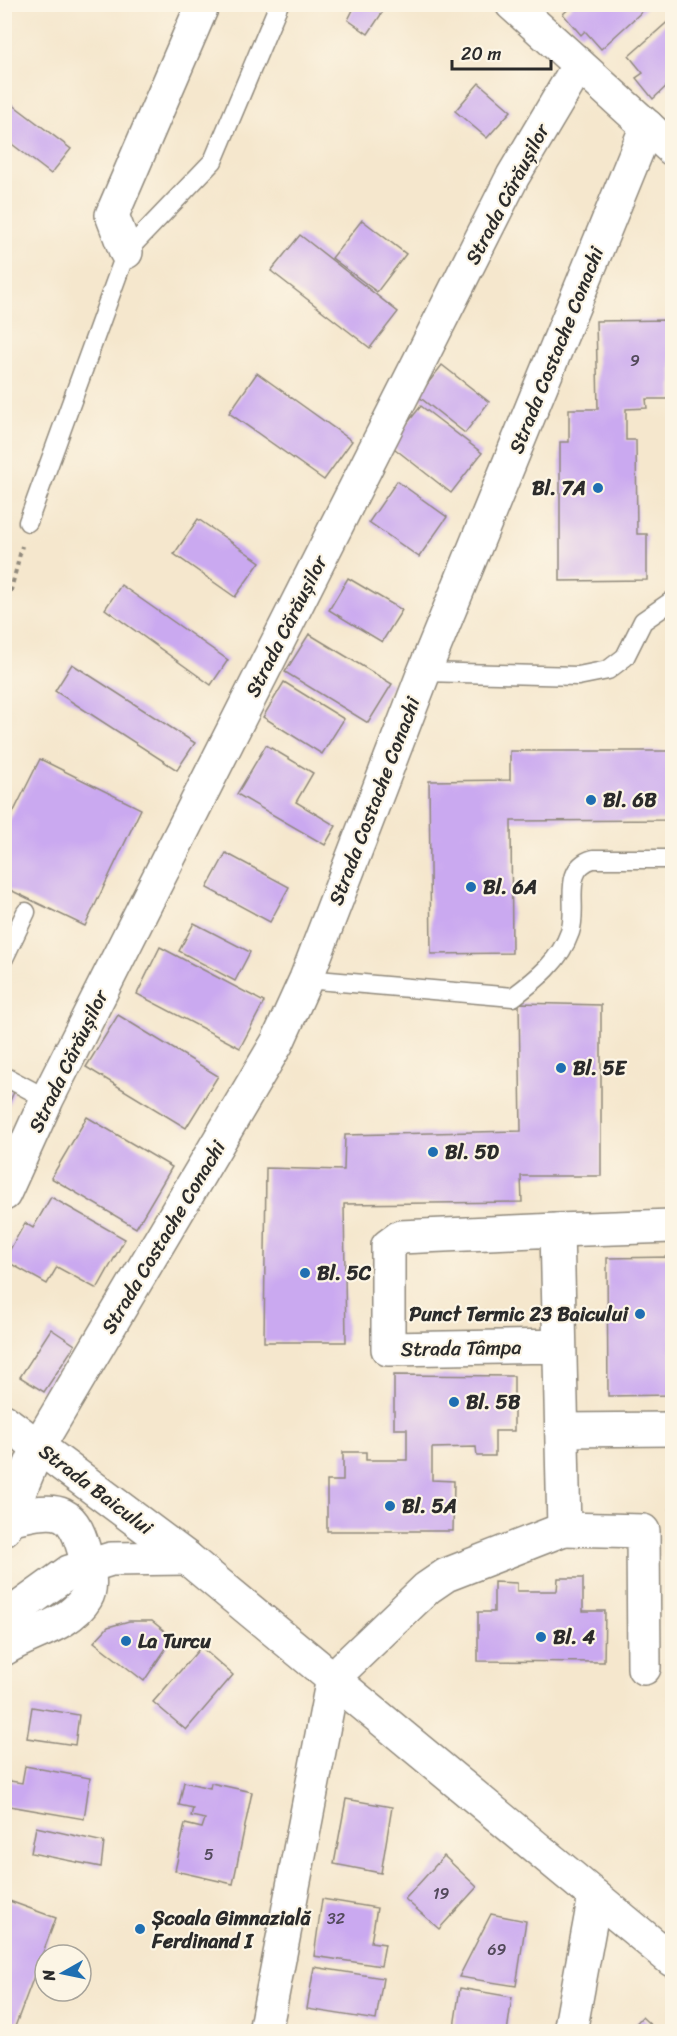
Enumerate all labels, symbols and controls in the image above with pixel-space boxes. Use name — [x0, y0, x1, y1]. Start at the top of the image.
scale bar — [452, 33, 551, 71]
text: 20 m — [461, 38, 501, 70]
street label: Strada Cărăușilor — [455, 117, 560, 271]
street label: Strada Costache Conachi — [499, 240, 615, 459]
house number: 9 — [630, 346, 640, 375]
place label: Bl. 7A — [532, 471, 586, 506]
marker: Bl. 7A — [591, 481, 605, 495]
street label: Strada Cărăușilor — [236, 548, 338, 703]
street label: Strada Costache Conachi — [319, 690, 431, 911]
place label: Bl. 6B — [603, 783, 657, 818]
marker: Bl. 6B — [584, 793, 598, 807]
place label: Bl. 6A — [483, 870, 537, 905]
marker: Bl. 6A — [464, 880, 478, 894]
street label: Strada Cărăușilor — [19, 983, 119, 1139]
place label: Bl. 5E — [573, 1051, 628, 1086]
marker: Bl. 5E — [554, 1061, 568, 1075]
street label: Strada Costache Conachi — [92, 1132, 236, 1341]
place label: Bl. 5D — [445, 1135, 500, 1170]
marker: Bl. 5D — [426, 1145, 440, 1159]
place label: Bl. 5C — [317, 1256, 372, 1291]
marker: Bl. 5C — [298, 1266, 312, 1280]
place label: Punct Termic 23 Baicului — [409, 1297, 629, 1332]
marker: Punct Termic 23 Baicului — [633, 1307, 647, 1321]
street label: Strada Tâmpa — [400, 1330, 522, 1367]
place label: Bl. 5B — [466, 1385, 521, 1420]
marker: Bl. 5B — [447, 1395, 461, 1409]
street label: Strada Baicului — [31, 1434, 162, 1545]
place label: Bl. 5A — [402, 1489, 457, 1524]
marker: Bl. 5A — [383, 1499, 397, 1513]
place label: Bl. 4 — [553, 1620, 596, 1655]
place label: La Turcu — [138, 1624, 211, 1659]
marker: Bl. 4 — [534, 1630, 548, 1644]
marker: La Turcu — [119, 1634, 133, 1648]
house number: 5 — [204, 1840, 214, 1869]
house number: 19 — [433, 1879, 450, 1908]
place label: Școala Gimnazială Ferdinand I — [151, 1901, 312, 1959]
house number: 32 — [327, 1904, 345, 1933]
marker: Școala Gimnazială Ferdinand I — [133, 1922, 147, 1936]
house number: 69 — [488, 1935, 507, 1964]
north arrow — [33, 1943, 93, 2003]
text: N — [33, 1967, 64, 1984]

